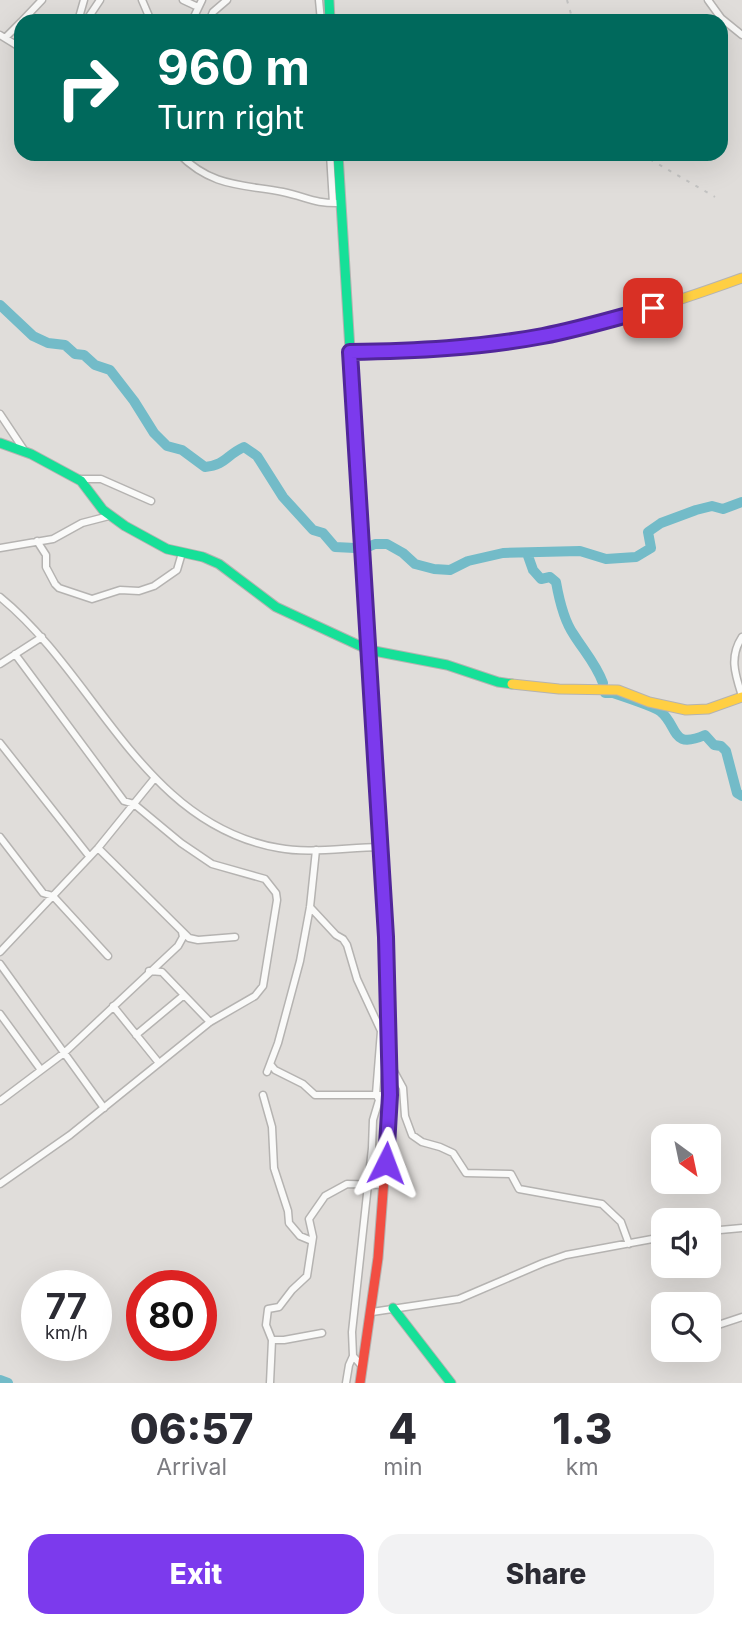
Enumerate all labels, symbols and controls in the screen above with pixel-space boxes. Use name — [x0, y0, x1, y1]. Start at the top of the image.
text: 960 m — [157, 38, 310, 97]
icon: right — [42, 42, 133, 133]
text: Turn right — [157, 98, 304, 137]
pin — [623, 278, 683, 338]
icon: arrive — [634, 289, 672, 327]
north arrow — [651, 1124, 721, 1194]
map controls — [651, 1124, 721, 1362]
position arrow — [349, 1126, 423, 1200]
button: sound — [651, 1208, 721, 1278]
speed limit sign: 80 — [126, 1270, 217, 1361]
text: 77 — [46, 1285, 87, 1327]
button: search — [651, 1292, 721, 1362]
text: km/h — [45, 1322, 88, 1343]
text: 06:57 — [130, 1403, 253, 1454]
text: 4 — [388, 1403, 417, 1454]
text: 1.3 — [552, 1403, 612, 1454]
text: Arrival — [156, 1453, 227, 1481]
text: min — [383, 1453, 422, 1481]
text: km — [566, 1453, 599, 1481]
button: Exit — [28, 1534, 364, 1614]
button: Share — [378, 1534, 714, 1614]

